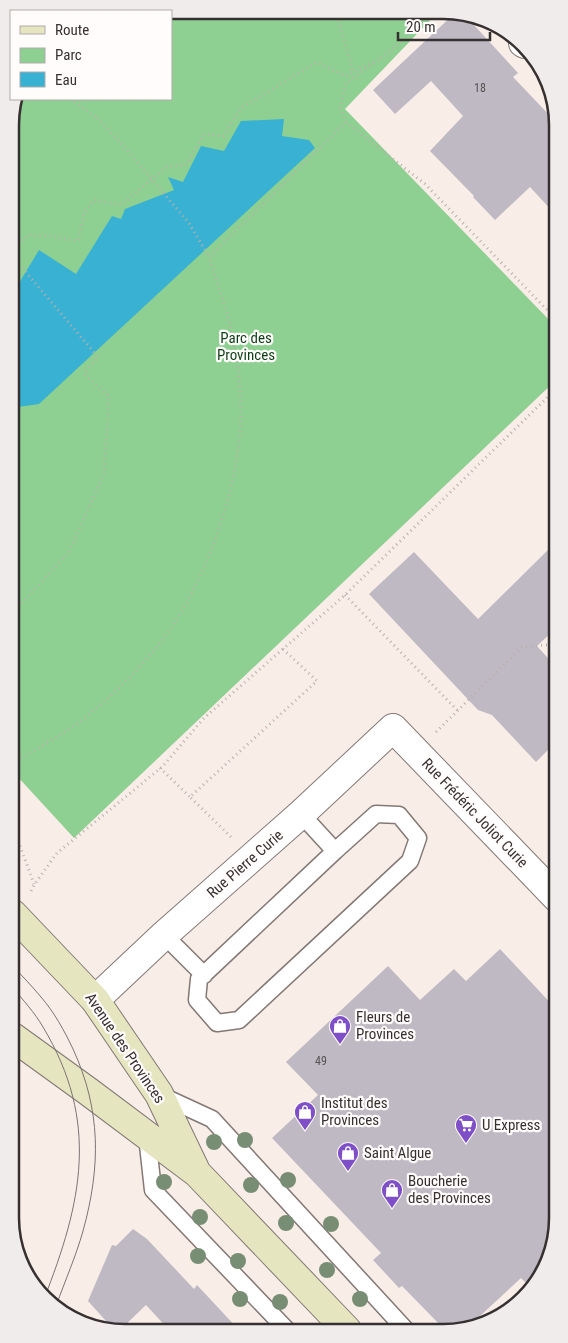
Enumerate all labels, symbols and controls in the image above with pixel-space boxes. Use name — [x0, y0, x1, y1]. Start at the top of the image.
legend — [10, 10, 172, 100]
scale bar — [398, 10, 490, 42]
text: 20 m — [406, 18, 436, 36]
text: Route — [55, 21, 89, 39]
text: Parc — [55, 46, 82, 64]
text: Eau — [55, 71, 77, 89]
house number: 18 — [474, 81, 486, 95]
park label: Parc des Provinces — [217, 329, 275, 364]
street label: Rue Frédéric Joliot Curie — [418, 755, 532, 871]
street label: Rue Pierre Curie — [203, 826, 287, 902]
street label: Avenue des Provinces — [81, 989, 169, 1107]
place label: Fleurs de Provinces — [356, 1008, 414, 1043]
shop icon: Fleurs de Provinces — [328, 1014, 352, 1045]
house number: 49 — [315, 1054, 327, 1068]
place label: Institut des Provinces — [321, 1094, 388, 1129]
shop icon: Institut des Provinces — [293, 1100, 317, 1131]
supermarket icon: U Express — [454, 1113, 478, 1144]
place label: U Express — [482, 1116, 541, 1134]
shop icon: Saint Algue — [336, 1141, 360, 1172]
place label: Saint Algue — [364, 1144, 431, 1162]
place label: Boucherie des Provinces — [408, 1172, 491, 1207]
shop icon: Boucherie des Provinces — [380, 1178, 404, 1209]

